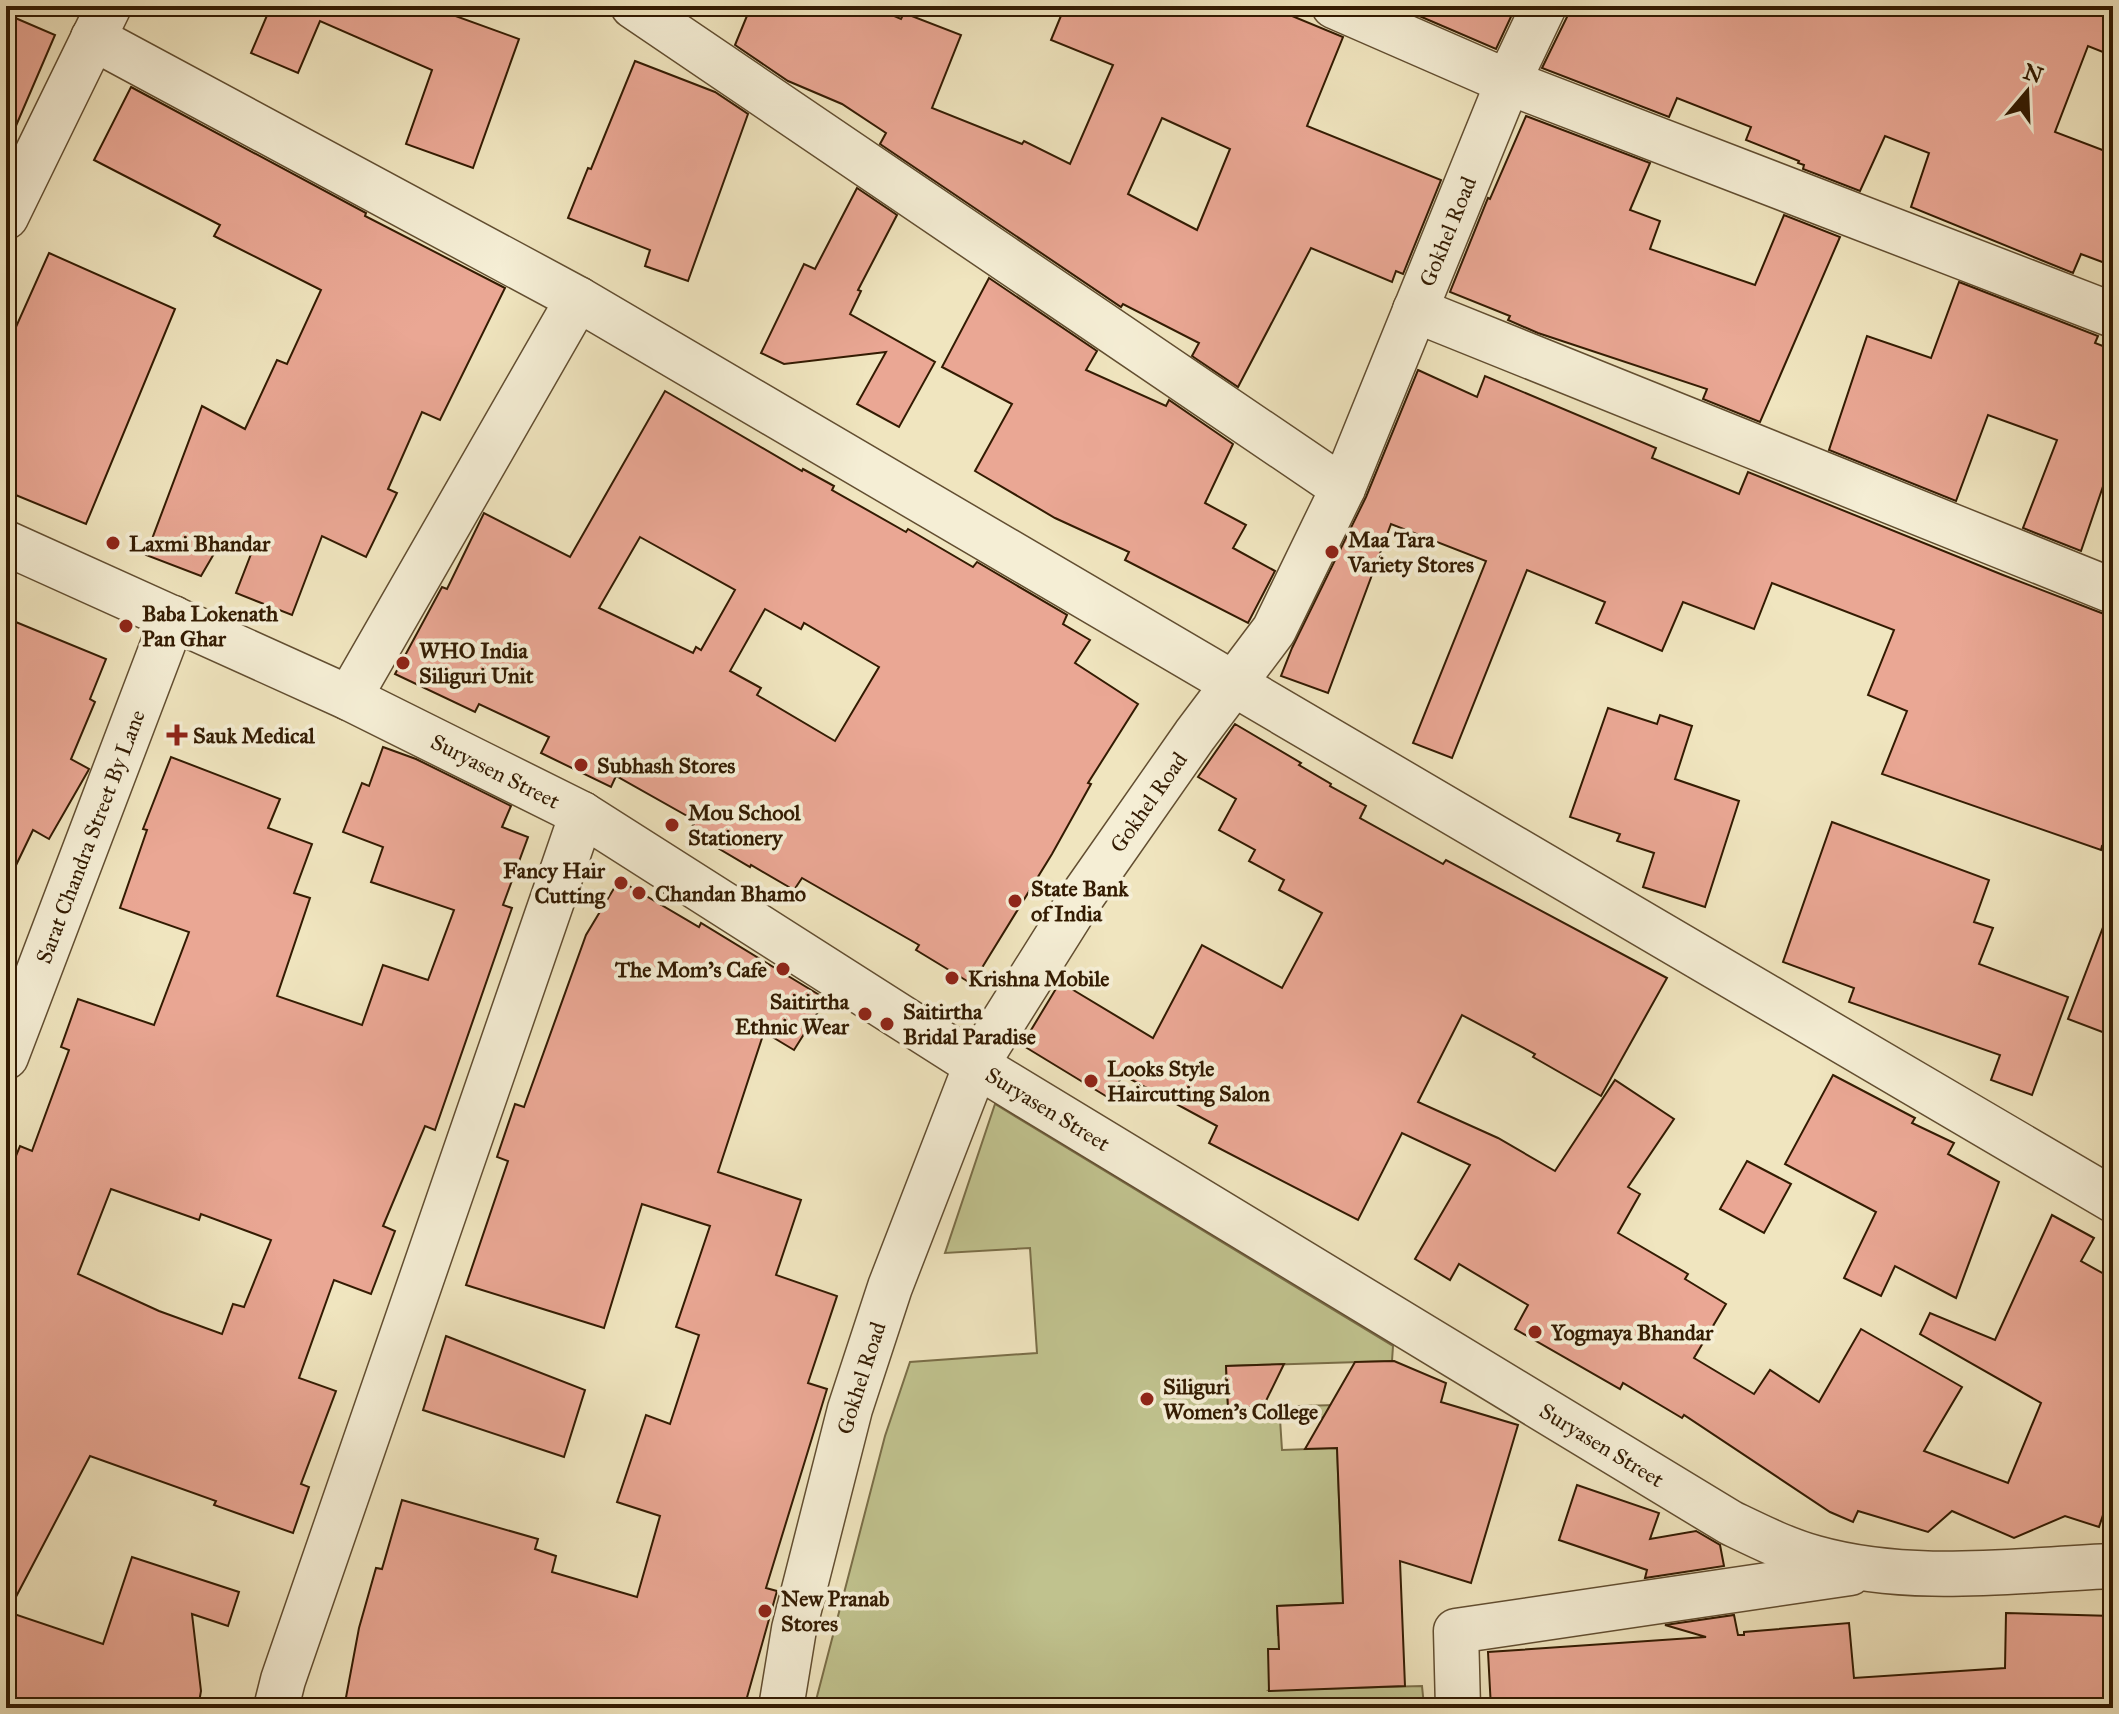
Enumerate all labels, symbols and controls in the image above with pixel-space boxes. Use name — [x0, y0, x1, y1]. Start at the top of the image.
north arrow — [1987, 52, 2067, 132]
text: N — [2020, 58, 2047, 89]
street label: Gokhel Road — [1413, 173, 1482, 291]
place label: Maa Tara Variety Stores — [1347, 526, 1474, 578]
place label: Laxmi Bhandar — [129, 530, 271, 557]
marker: Laxmi Bhandar — [104, 534, 122, 552]
marker: Maa Tara Variety Stores — [1323, 543, 1341, 561]
place label: Baba Lokenath Pan Ghar — [142, 600, 279, 652]
marker: Baba Lokenath Pan Ghar — [117, 617, 135, 635]
place label: WHO India Siliguri Unit — [419, 637, 534, 689]
marker: WHO India Siliguri Unit — [394, 654, 412, 672]
street label: Sarat Chandra Street By Lane — [30, 706, 151, 967]
place label: Sauk Medical — [193, 722, 316, 749]
marker: Sauk Medical — [168, 726, 186, 744]
street label: Suryasen Street — [426, 728, 564, 815]
street label: Gokhel Road — [1104, 747, 1193, 858]
place label: Subhash Stores — [597, 752, 735, 779]
marker: Subhash Stores — [572, 756, 590, 774]
place label: Mou School Stationery — [688, 799, 802, 851]
marker: Mou School Stationery — [663, 816, 681, 834]
place label: Fancy Hair Cutting — [503, 857, 606, 909]
marker: Fancy Hair Cutting — [612, 874, 630, 892]
place label: State Bank of India — [1031, 875, 1129, 927]
place label: Chandan Bhamo — [655, 880, 806, 907]
marker: Chandan Bhamo — [630, 884, 648, 902]
marker: State Bank of India — [1006, 892, 1024, 910]
place label: The Mom's Cafe — [614, 956, 767, 983]
marker: The Mom's Cafe — [774, 960, 792, 978]
place label: Krishna Mobile — [968, 965, 1109, 992]
marker: Krishna Mobile — [943, 969, 961, 987]
place label: Saitirtha Ethnic Wear — [735, 988, 850, 1040]
place label: Saitirtha Bridal Paradise — [903, 998, 1036, 1050]
marker: Saitirtha Ethnic Wear — [856, 1005, 874, 1023]
marker: Saitirtha Bridal Paradise — [878, 1015, 896, 1033]
place label: Looks Style Haircutting Salon — [1107, 1055, 1270, 1107]
street label: Suryasen Street — [981, 1061, 1115, 1157]
marker: Looks Style Haircutting Salon — [1082, 1072, 1100, 1090]
street label: Gokhel Road — [831, 1318, 892, 1437]
place label: Yogmaya Bhandar — [1550, 1319, 1714, 1346]
marker: Yogmaya Bhandar — [1526, 1323, 1544, 1341]
place label: Siliguri Women's College — [1163, 1373, 1318, 1425]
marker: Siliguri Women's College — [1138, 1390, 1156, 1408]
street label: Suryasen Street — [1535, 1397, 1669, 1493]
place label: New Pranab Stores — [781, 1585, 890, 1637]
marker: New Pranab Stores — [756, 1602, 774, 1620]

